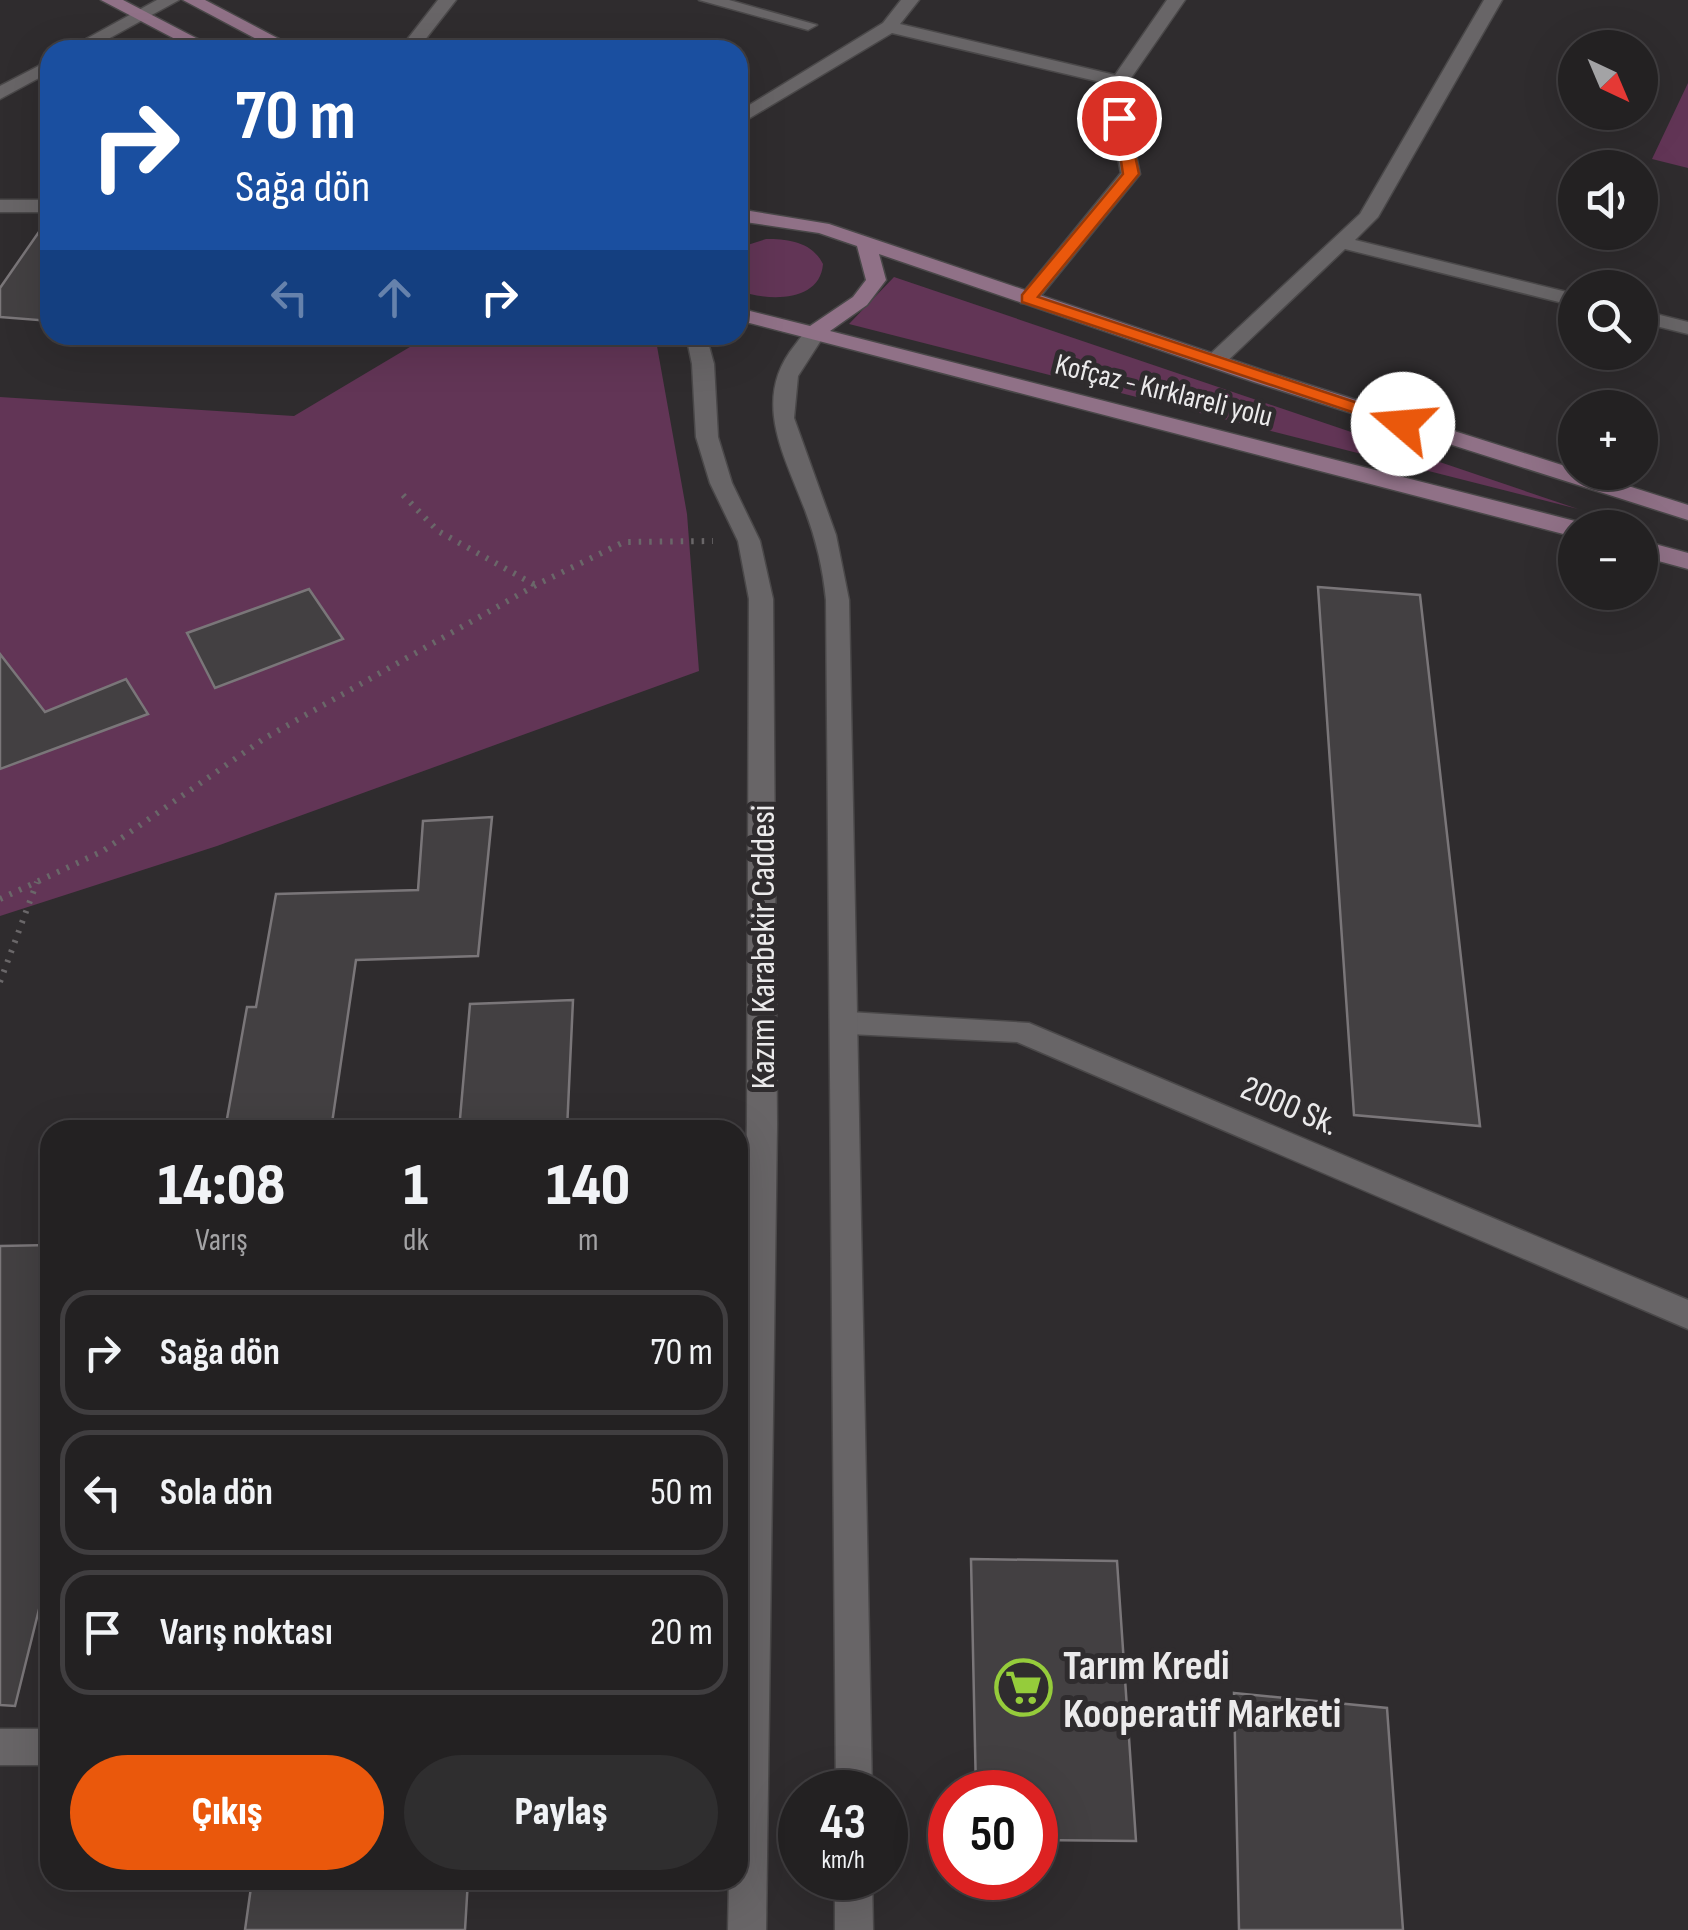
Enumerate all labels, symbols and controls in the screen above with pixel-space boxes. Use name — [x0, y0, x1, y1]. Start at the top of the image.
north arrow — [1558, 30, 1658, 130]
map controls — [1558, 30, 1658, 610]
text: 70 m — [235, 75, 356, 159]
pin — [1077, 76, 1162, 161]
icon: right — [70, 80, 200, 210]
icon: arrive — [1092, 91, 1147, 146]
button: sound — [1558, 150, 1658, 250]
text: Sağa dön — [235, 160, 370, 215]
icon: left — [262, 270, 317, 325]
icon: ahead — [367, 270, 422, 325]
icon: right — [472, 270, 527, 325]
button: search — [1558, 270, 1658, 370]
street label: Kofçaz - Kırklareli yolu — [1051, 347, 1276, 435]
position arrow — [1351, 372, 1455, 476]
button: + — [1558, 390, 1658, 490]
button: − — [1558, 510, 1658, 610]
street label: Kazım Karabekir Caddesi — [742, 805, 785, 1089]
street label: 2000 Sk. — [1234, 1067, 1345, 1146]
text: 14:08 — [158, 1150, 285, 1222]
text: 1 — [404, 1150, 428, 1222]
text: 140 — [546, 1150, 630, 1222]
text: Varış — [195, 1221, 248, 1260]
text: dk — [403, 1221, 429, 1260]
text: m — [578, 1221, 599, 1260]
icon: right — [75, 1325, 130, 1380]
text: Sağa dön — [160, 1330, 280, 1375]
text: 70 m — [651, 1330, 713, 1375]
icon: left — [75, 1465, 130, 1520]
text: Sola dön — [160, 1470, 273, 1515]
text: 50 m — [650, 1470, 713, 1515]
icon: arrive — [75, 1605, 130, 1660]
text: Varış noktası — [160, 1610, 333, 1655]
text: 20 m — [650, 1610, 713, 1655]
place label: Tarım Kredi Kooperatif Marketi — [1063, 1641, 1341, 1740]
supermarket icon: Tarım Kredi Kooperatif Marketi — [994, 1658, 1054, 1718]
button: Çıkış — [70, 1755, 384, 1870]
button: Paylaş — [404, 1755, 718, 1870]
speed limit sign: 50 — [928, 1770, 1058, 1900]
text: 43 — [820, 1793, 866, 1853]
text: km/h — [821, 1845, 865, 1876]

